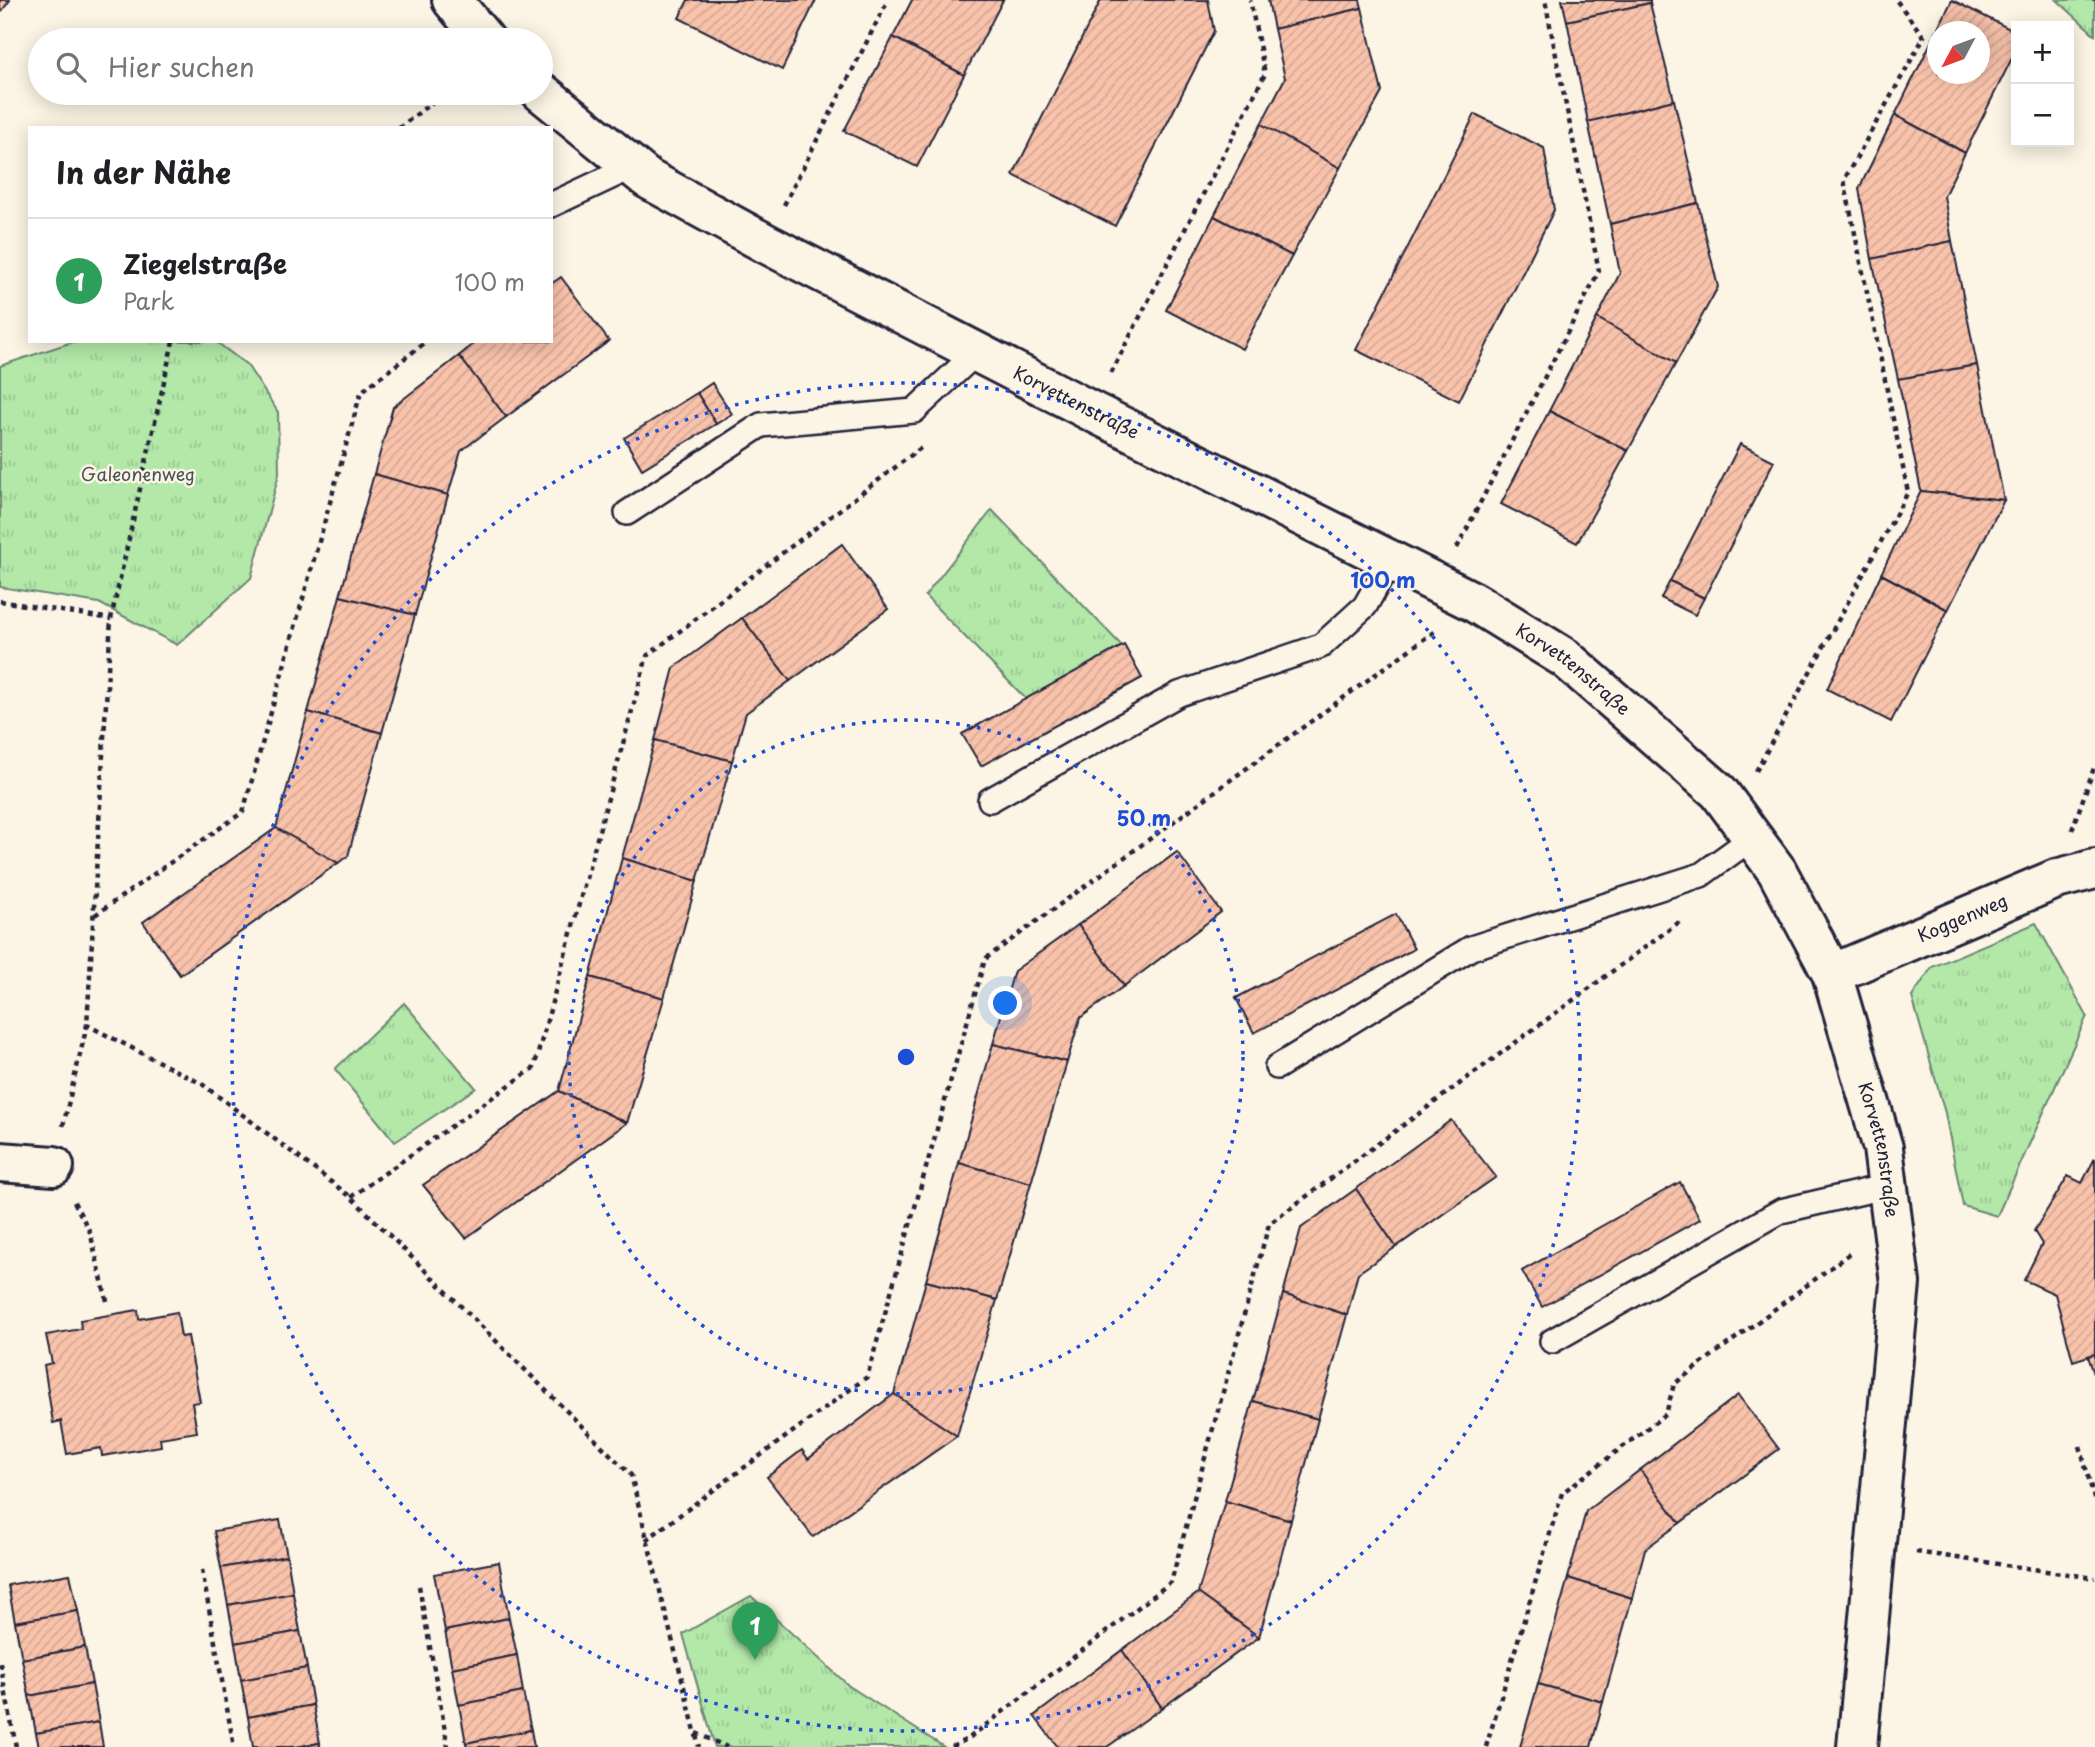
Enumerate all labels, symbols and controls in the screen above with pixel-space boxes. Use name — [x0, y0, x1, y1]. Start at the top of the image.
north arrow — [1927, 21, 1990, 84]
map controls — [2011, 21, 2074, 147]
button: + — [2011, 21, 2074, 84]
search box — [28, 28, 553, 105]
text: Hier suchen — [108, 47, 255, 86]
icon: search — [52, 48, 90, 86]
button: − — [2011, 84, 2074, 147]
text: In der Nähe — [56, 149, 231, 194]
text: Ziegelstraße — [123, 244, 287, 283]
text: 1 — [74, 264, 85, 299]
text: 100 m — [455, 264, 525, 299]
text: Park — [123, 283, 174, 318]
street label: Korvettenstraße — [1009, 358, 1144, 445]
park label: Galeonenweg — [81, 460, 195, 487]
text: 100 m — [1350, 563, 1416, 595]
street label: Korvettenstraße — [1511, 616, 1637, 721]
text: 50 m — [1117, 801, 1171, 833]
street label: Koggenweg — [1913, 886, 2011, 948]
your location — [988, 986, 1022, 1020]
centre of rings — [894, 1045, 918, 1069]
street label: Korvettenstraße — [1852, 1079, 1907, 1219]
pin: 1 — [732, 1602, 778, 1660]

